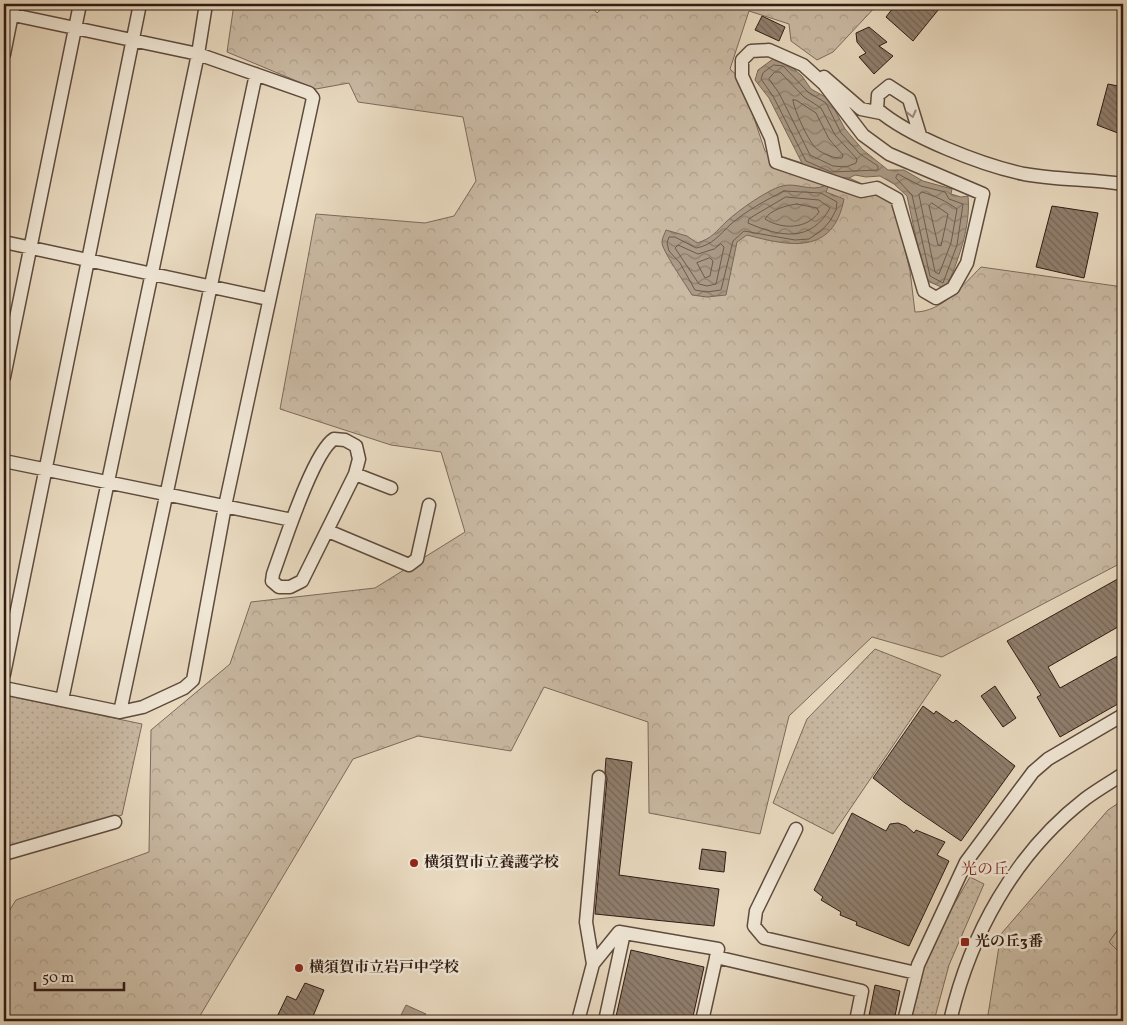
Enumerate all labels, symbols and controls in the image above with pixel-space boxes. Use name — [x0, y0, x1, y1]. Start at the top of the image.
one-way arrow — [906, 109, 917, 118]
place label: 横須賀市立養護学校 — [424, 853, 559, 874]
marker: 横須賀市立養護学校 — [408, 857, 420, 869]
district label: 光の丘 — [961, 859, 1009, 881]
place label: 光の丘3番 — [975, 932, 1044, 953]
marker: 光の丘3番 — [959, 936, 971, 948]
place label: 横須賀市立岩戸中学校 — [309, 958, 459, 979]
scale bar — [35, 960, 124, 992]
marker: 横須賀市立岩戸中学校 — [293, 962, 305, 974]
text: 50 m — [42, 968, 74, 989]

